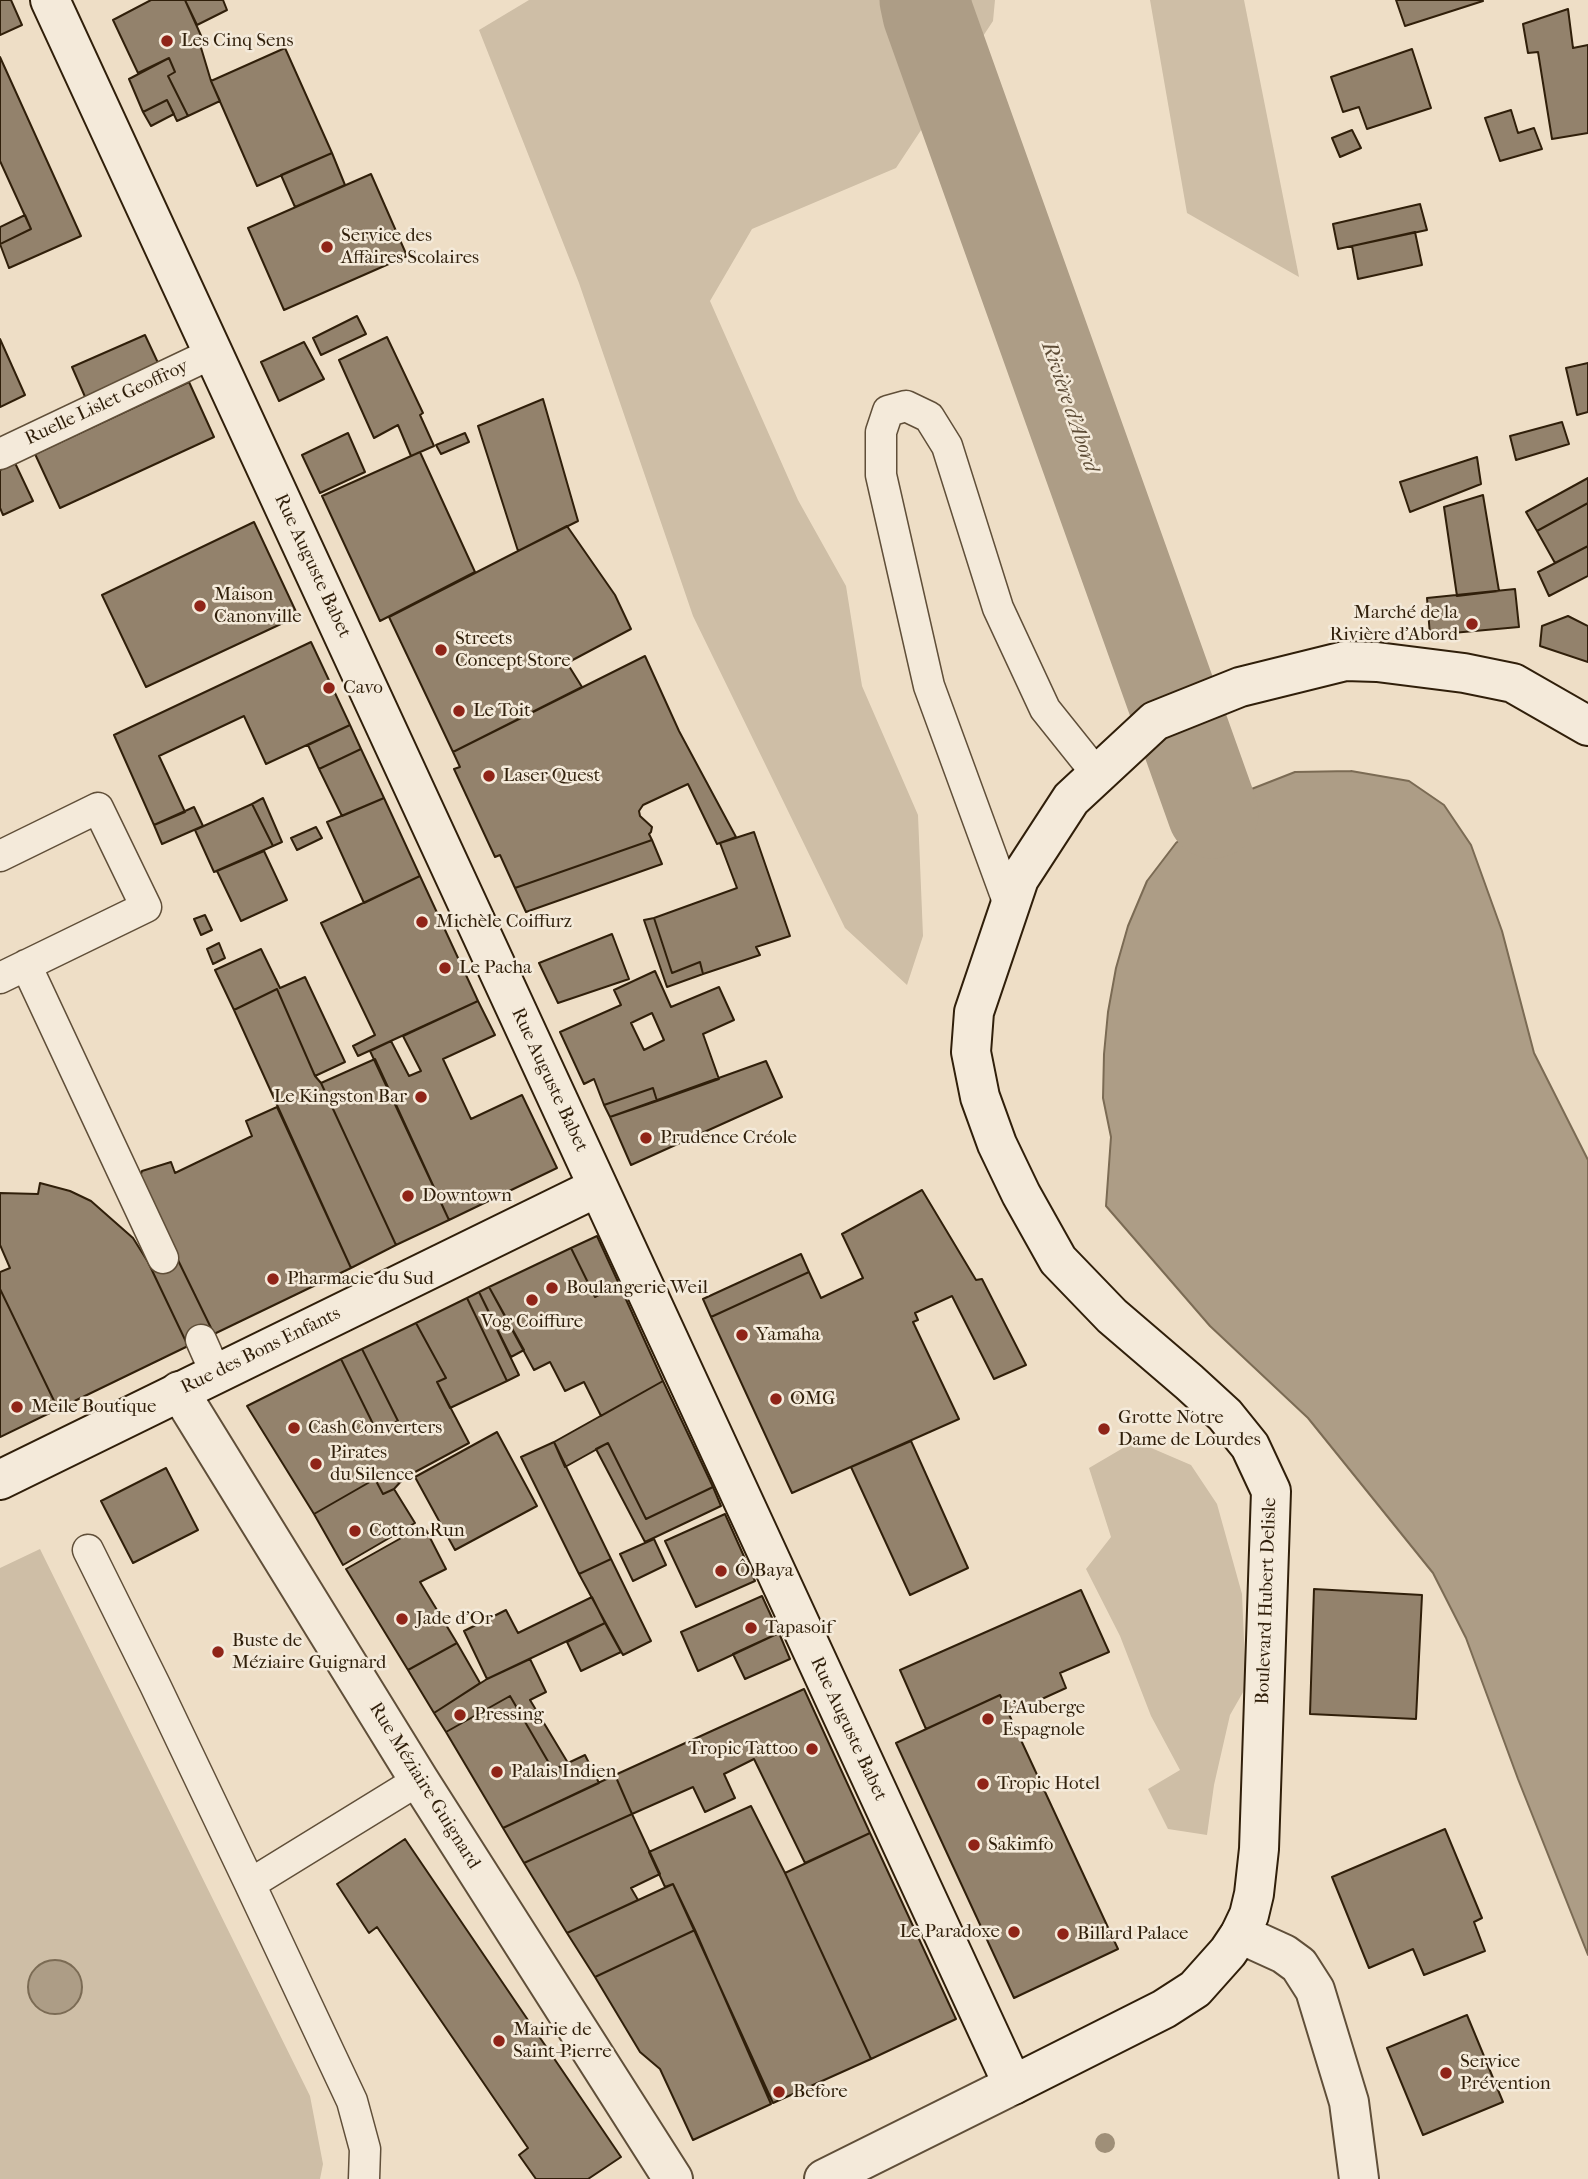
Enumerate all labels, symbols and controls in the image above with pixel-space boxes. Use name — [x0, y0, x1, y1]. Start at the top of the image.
place label: Les Cinq Sens — [181, 30, 293, 52]
marker: Les Cinq Sens — [159, 33, 175, 49]
place label: Service des Affaires Scolaires — [341, 225, 479, 269]
marker: Service des Affaires Scolaires — [319, 239, 335, 255]
water label: Rivière d'Abord — [1035, 339, 1103, 475]
street label: Ruelle Lislet Geoffroy — [22, 355, 192, 451]
street label: Rue Auguste Babet — [269, 490, 355, 642]
place label: Maison Canonville — [214, 584, 302, 628]
marker: Maison Canonville — [192, 598, 208, 614]
place label: Marché de la Rivière d’Abord — [1330, 602, 1458, 646]
marker: Marché de la Rivière d’Abord — [1464, 616, 1480, 632]
place label: Streets Concept Store — [455, 628, 571, 672]
marker: Streets Concept Store — [433, 642, 449, 658]
place label: Cavo — [343, 677, 383, 699]
marker: Cavo — [321, 680, 337, 696]
place label: Le Toit — [473, 700, 531, 722]
marker: Le Toit — [451, 703, 467, 719]
place label: Laser Quest — [503, 765, 600, 787]
marker: Laser Quest — [481, 768, 497, 784]
place label: Michèle Coiffurz — [436, 911, 572, 933]
marker: Michèle Coiffurz — [414, 914, 430, 930]
place label: Le Pacha — [459, 957, 532, 979]
marker: Le Pacha — [437, 960, 453, 976]
street label: Rue Auguste Babet — [506, 1004, 592, 1156]
place label: Le Kingston Bar — [274, 1086, 407, 1108]
marker: Le Kingston Bar — [413, 1089, 429, 1105]
place label: Prudence Créole — [660, 1127, 797, 1149]
marker: Prudence Créole — [638, 1130, 654, 1146]
place label: Downtown — [422, 1185, 512, 1207]
marker: Downtown — [400, 1188, 416, 1204]
place label: Pharmacie du Sud — [287, 1268, 434, 1290]
marker: Pharmacie du Sud — [265, 1271, 281, 1287]
place label: Boulangerie Weil — [566, 1277, 708, 1299]
marker: Boulangerie Weil — [544, 1280, 560, 1296]
marker: Vog Coiffure — [524, 1292, 540, 1308]
street label: Rue des Bons Enfants — [177, 1302, 345, 1400]
place label: Vog Coiffure — [481, 1311, 583, 1333]
place label: Yamaha — [756, 1324, 820, 1346]
marker: Yamaha — [734, 1327, 750, 1343]
place label: OMG — [790, 1388, 835, 1410]
marker: OMG — [768, 1391, 784, 1407]
place label: Meile Boutique — [31, 1396, 156, 1418]
marker: Meile Boutique — [9, 1399, 25, 1415]
place label: Grotte Notre Dame de Lourdes — [1118, 1407, 1261, 1451]
place label: Cash Converters — [308, 1417, 442, 1439]
marker: Cash Converters — [286, 1420, 302, 1436]
marker: Grotte Notre Dame de Lourdes — [1096, 1421, 1112, 1437]
place label: Pirates du Silence — [330, 1442, 414, 1486]
marker: Pirates du Silence — [308, 1456, 324, 1472]
street label: Boulevard Hubert Delisle — [1252, 1497, 1282, 1705]
place label: Cotton Run — [369, 1520, 465, 1542]
marker: Cotton Run — [347, 1523, 363, 1539]
place label: Ô Baya — [735, 1560, 794, 1582]
marker: Ô Baya — [713, 1563, 729, 1579]
place label: Jade d'Or — [416, 1608, 493, 1630]
marker: Jade d'Or — [394, 1611, 410, 1627]
place label: Tapasoif — [765, 1617, 832, 1639]
marker: Tapasoif — [743, 1620, 759, 1636]
place label: Buste de Méziaire Guignard — [232, 1630, 386, 1674]
marker: Buste de Méziaire Guignard — [210, 1644, 226, 1660]
street label: Rue Auguste Babet — [805, 1653, 891, 1805]
place label: L'Auberge Espagnole — [1002, 1697, 1085, 1741]
street label: Rue Méziaire Guignard — [363, 1699, 485, 1873]
place label: Pressing — [474, 1704, 544, 1726]
marker: Pressing — [452, 1707, 468, 1723]
marker: L'Auberge Espagnole — [980, 1711, 996, 1727]
place label: Tropic Tattoo — [688, 1738, 798, 1760]
marker: Tropic Tattoo — [804, 1741, 820, 1757]
place label: Palais Indien — [511, 1761, 616, 1783]
marker: Palais Indien — [489, 1764, 505, 1780]
place label: Tropic Hotel — [997, 1773, 1100, 1795]
marker: Tropic Hotel — [975, 1776, 991, 1792]
place label: Sakimfo — [988, 1834, 1053, 1856]
marker: Sakimfo — [966, 1837, 982, 1853]
place label: Le Paradoxe — [900, 1921, 1000, 1943]
place label: Billard Palace — [1077, 1923, 1188, 1945]
marker: Le Paradoxe — [1006, 1924, 1022, 1940]
marker: Billard Palace — [1055, 1926, 1071, 1942]
place label: Mairie de Saint-Pierre — [513, 2019, 612, 2063]
marker: Mairie de Saint-Pierre — [491, 2033, 507, 2049]
place label: Service Prévention — [1460, 2051, 1551, 2095]
marker: Service Prévention — [1438, 2065, 1454, 2081]
place label: Before — [793, 2081, 848, 2103]
marker: Before — [771, 2084, 787, 2100]

